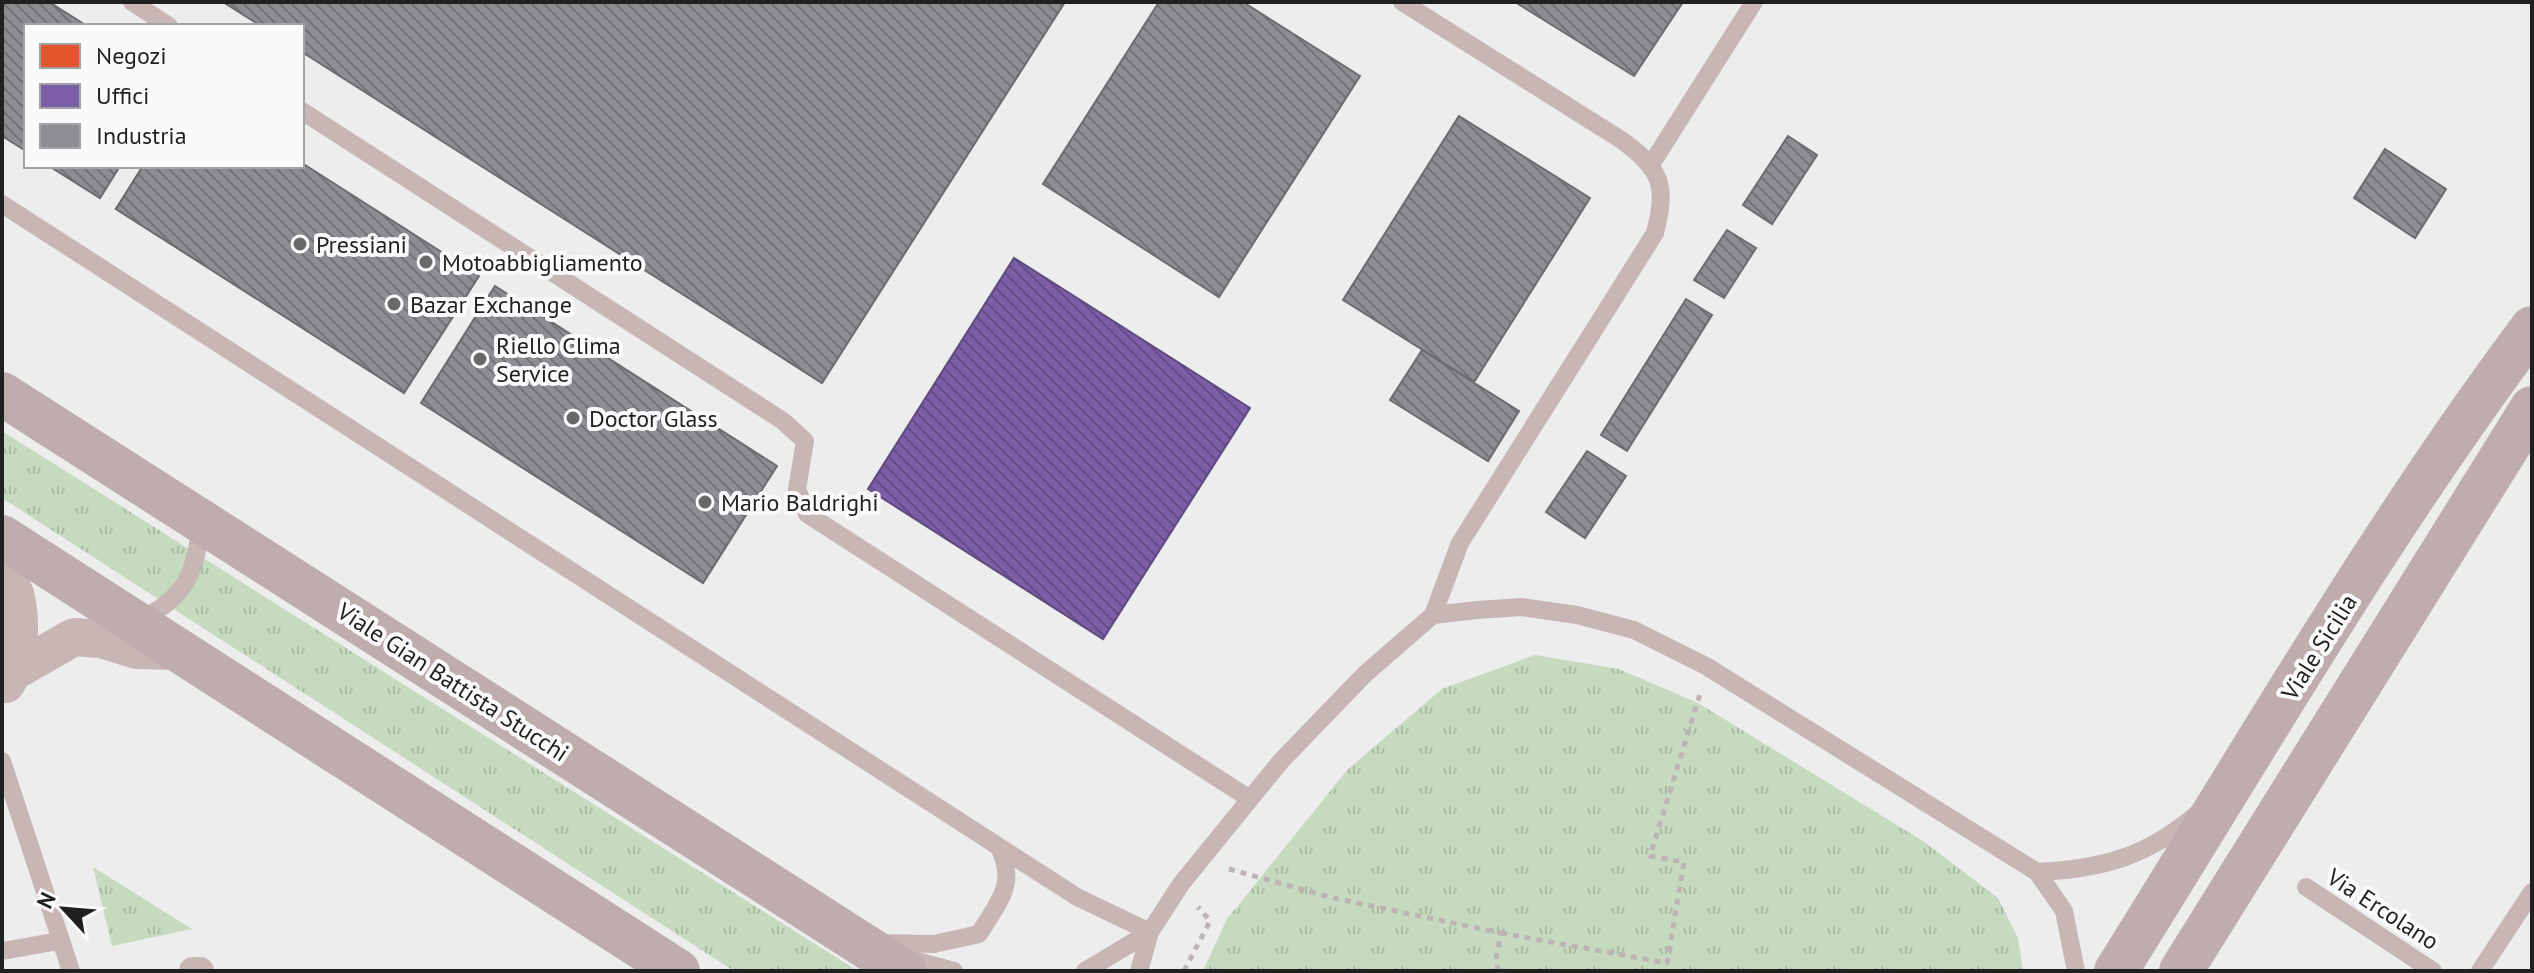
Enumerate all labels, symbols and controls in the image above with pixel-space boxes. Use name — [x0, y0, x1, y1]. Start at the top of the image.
legend — [24, 24, 304, 168]
text: Negozi — [96, 40, 167, 71]
text: Uffici — [96, 80, 150, 111]
text: Industria — [96, 120, 187, 151]
place label: Pressiani — [316, 229, 407, 260]
marker: Pressiani — [291, 235, 309, 253]
place label: Motoabbigliamento — [442, 247, 643, 278]
marker: Motoabbigliamento — [417, 253, 435, 271]
place label: Bazar Exchange — [410, 289, 572, 320]
marker: Bazar Exchange — [385, 295, 403, 313]
place label: Riello Clima Service — [496, 330, 621, 389]
marker: Riello Clima Service — [471, 350, 489, 368]
place label: Doctor Glass — [589, 403, 718, 434]
marker: Doctor Glass — [564, 409, 582, 427]
place label: Mario Baldrighi — [721, 487, 879, 518]
marker: Mario Baldrighi — [696, 493, 714, 511]
street label: Viale Sicilia — [2274, 588, 2364, 707]
street label: Viale Gian Battista Stucchi — [331, 595, 575, 768]
street label: Via Ercolano — [2320, 861, 2445, 957]
north arrow — [24, 869, 104, 949]
text: N — [30, 888, 62, 913]

